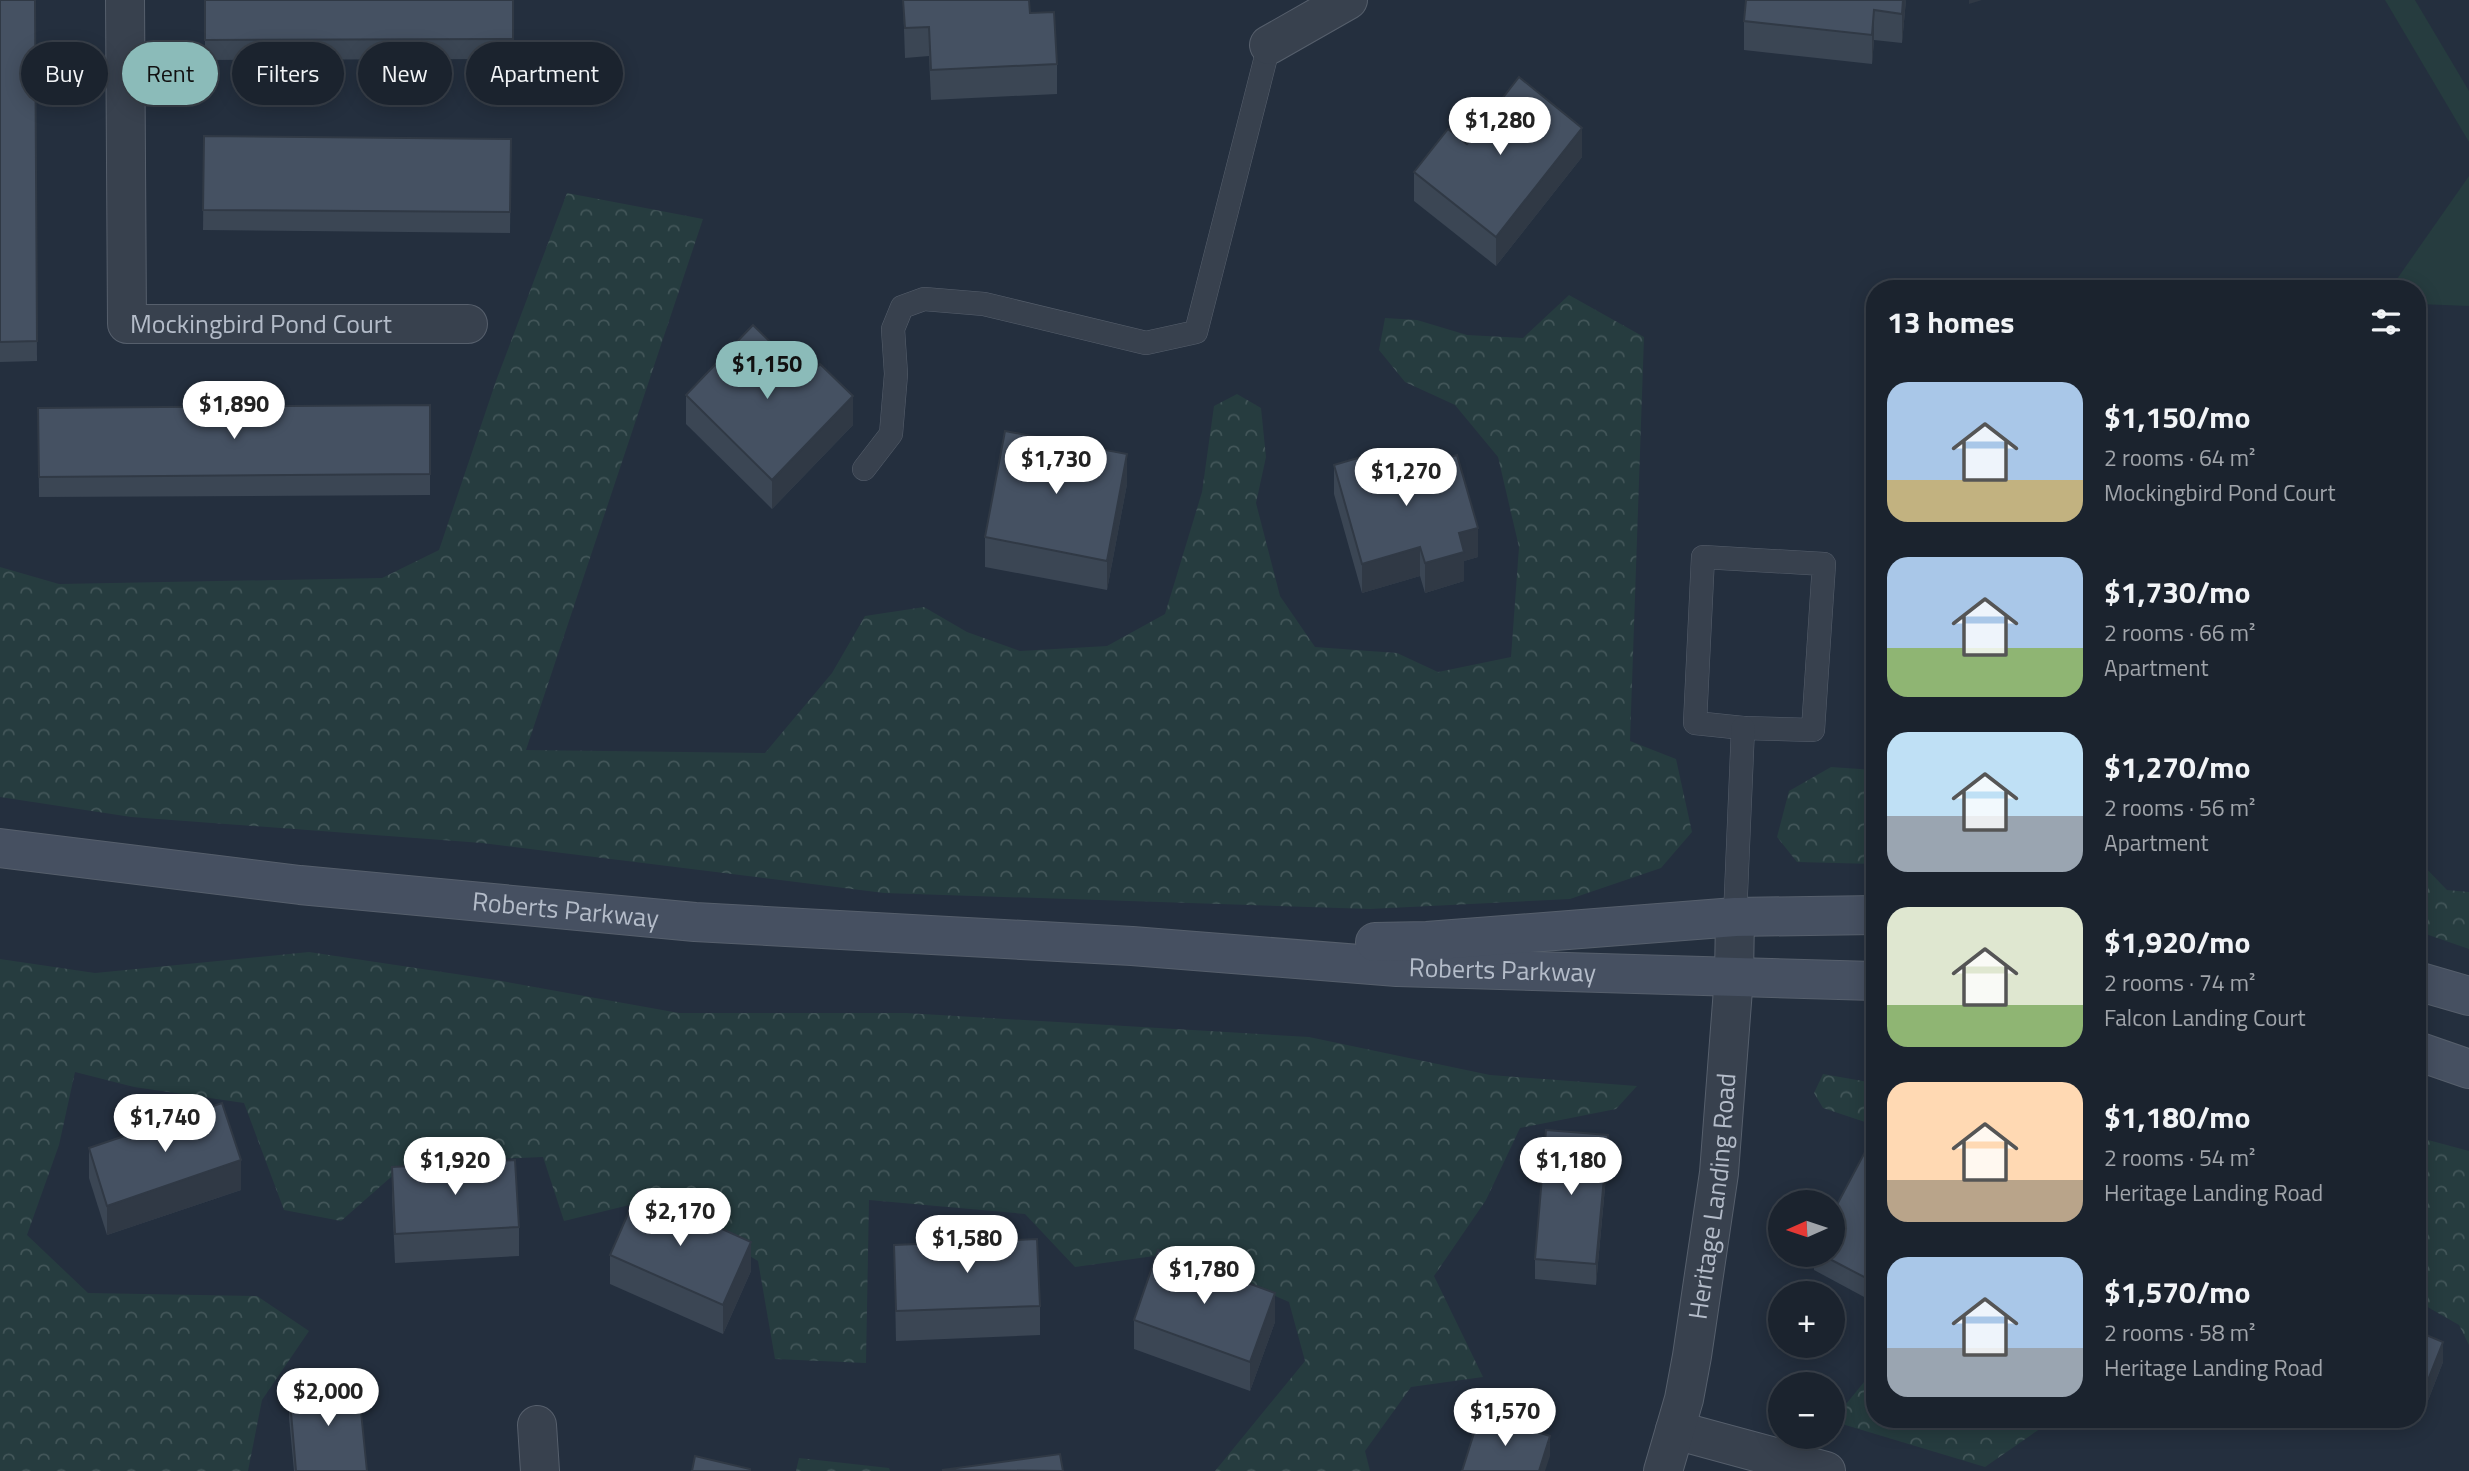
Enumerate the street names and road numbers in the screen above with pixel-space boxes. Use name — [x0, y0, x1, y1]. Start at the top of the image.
street label: Mockingbird Pond Court — [130, 304, 392, 343]
street label: Roberts Parkway — [471, 881, 661, 938]
street label: Roberts Parkway — [1408, 947, 1597, 992]
street label: Heritage Landing Road — [1678, 1071, 1746, 1322]

